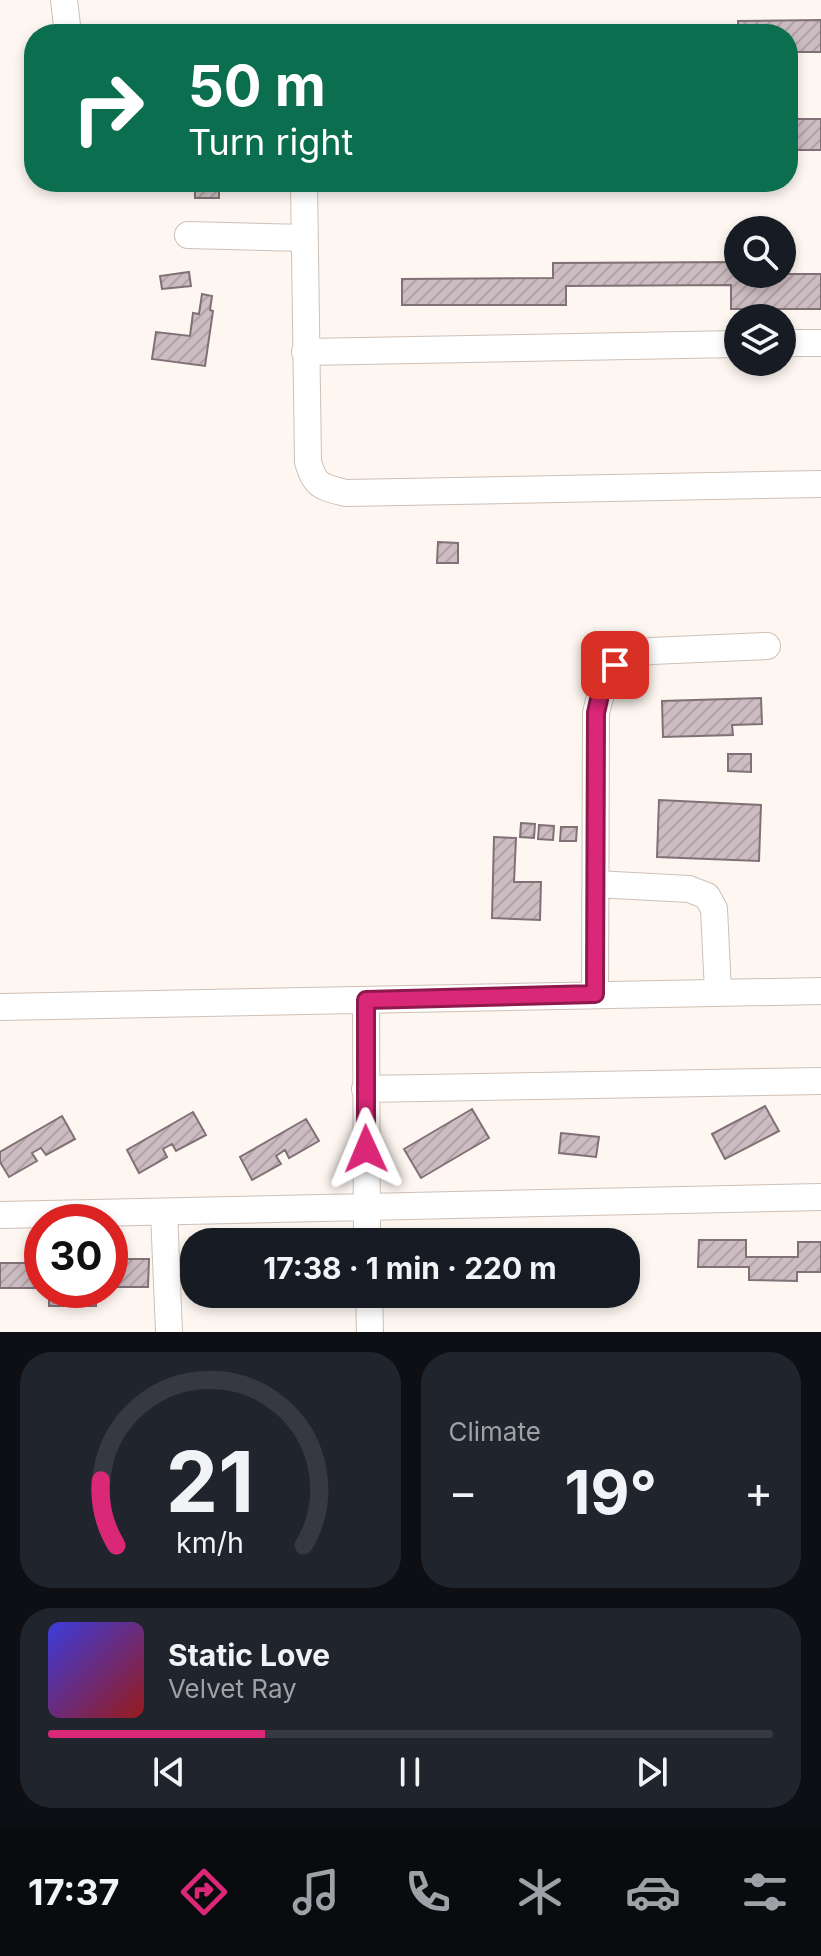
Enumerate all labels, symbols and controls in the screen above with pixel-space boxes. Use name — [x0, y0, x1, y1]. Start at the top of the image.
text: 50 m — [188, 52, 326, 120]
icon: right — [56, 56, 160, 160]
text: Turn right — [188, 120, 353, 164]
map controls — [724, 216, 796, 376]
button: search — [724, 216, 796, 288]
button: layers — [724, 304, 796, 376]
pin — [581, 631, 649, 699]
icon: arrive — [593, 643, 637, 687]
position arrow — [324, 1107, 408, 1191]
speed limit sign: 30 — [24, 1204, 128, 1308]
text: 17:38 · 1 min · 220 m — [263, 1250, 557, 1286]
text: Climate — [449, 1416, 541, 1447]
text: 21 — [166, 1431, 254, 1532]
text: 19° — [565, 1456, 657, 1528]
text: − — [449, 1465, 478, 1519]
text: + — [744, 1465, 773, 1519]
text: km/h — [176, 1525, 244, 1560]
text: Static Love — [168, 1637, 330, 1673]
text: Velvet Ray — [168, 1673, 297, 1704]
icon: previous — [147, 1750, 191, 1794]
icon: pause — [388, 1750, 432, 1794]
icon: next — [630, 1750, 674, 1794]
icon: directions — [176, 1864, 232, 1920]
icon: music — [288, 1864, 344, 1920]
icon: phone — [400, 1864, 456, 1920]
icon: climate — [512, 1864, 568, 1920]
icon: car — [625, 1864, 681, 1920]
icon: filters — [737, 1864, 793, 1920]
text: 17:37 — [28, 1870, 120, 1914]

